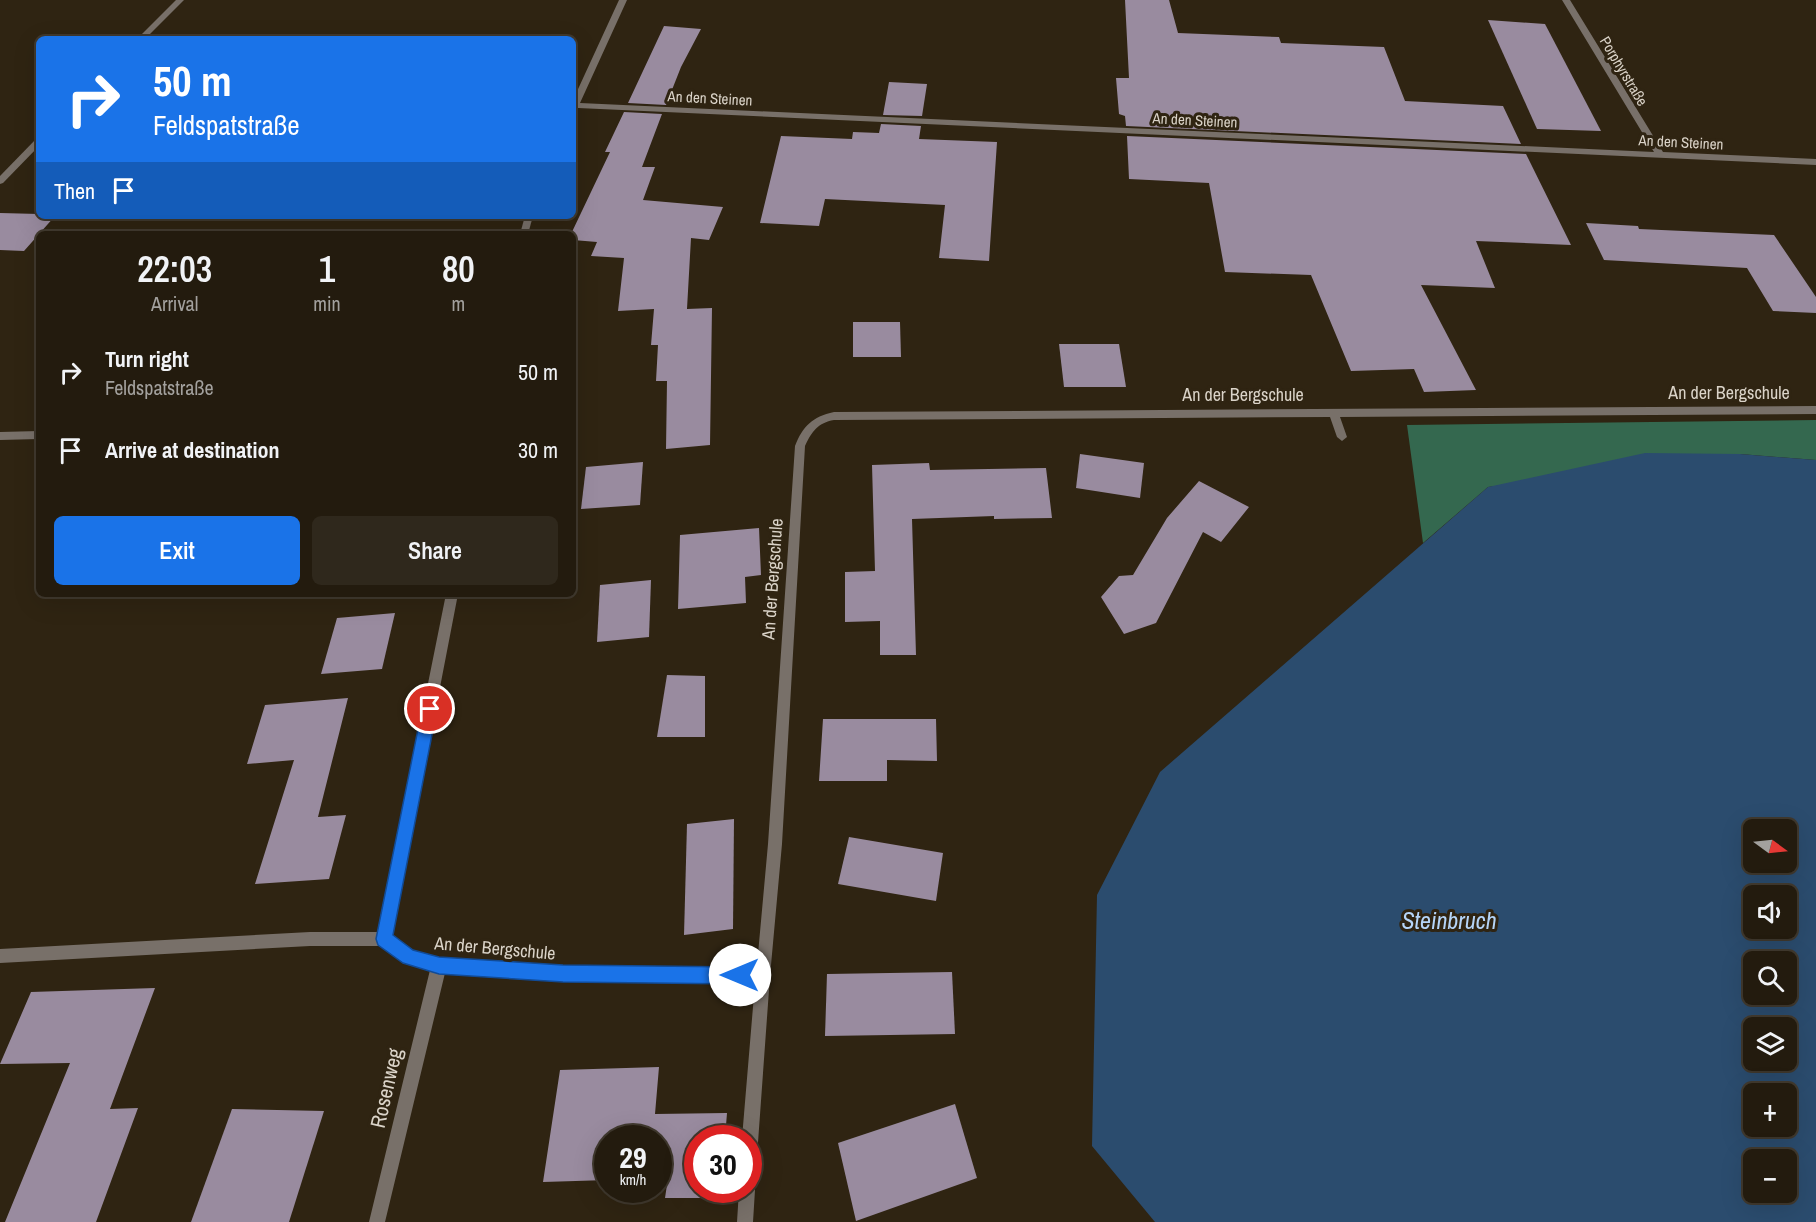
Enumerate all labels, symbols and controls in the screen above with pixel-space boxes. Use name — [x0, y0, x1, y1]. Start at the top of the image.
street label: Porphyrstraße — [1595, 32, 1653, 110]
text: 50 m — [153, 53, 232, 109]
icon: right — [54, 60, 132, 138]
street label: An den Steinen — [666, 85, 753, 111]
text: Feldspatstraße — [153, 107, 300, 143]
street label: An den Steinen — [1151, 107, 1238, 133]
street label: An den Steinen — [1637, 129, 1724, 155]
icon: arrive — [107, 174, 140, 207]
text: Then — [54, 176, 95, 206]
text: 22:03 — [137, 245, 212, 293]
text: 1 — [319, 245, 335, 293]
text: 80 — [442, 245, 475, 293]
text: Arrival — [151, 290, 198, 317]
text: min — [313, 290, 341, 317]
text: m — [451, 290, 465, 317]
text: Turn right — [105, 344, 189, 374]
icon: right — [54, 356, 87, 389]
text: 50 m — [518, 357, 558, 387]
text: Feldspatstraße — [105, 374, 214, 401]
street label: An der Bergschule — [1667, 380, 1790, 405]
street label: An der Bergschule — [1181, 382, 1304, 407]
icon: arrive — [54, 434, 87, 467]
text: Arrive at destination — [105, 435, 279, 465]
text: 30 m — [518, 435, 558, 465]
button: Exit — [54, 516, 300, 585]
button: Share — [312, 516, 558, 585]
street label: An der Bergschule — [755, 518, 789, 641]
pin — [404, 683, 455, 734]
icon: arrive — [413, 692, 446, 725]
north arrow — [1743, 819, 1797, 873]
map controls — [1743, 819, 1797, 1203]
button: sound — [1743, 885, 1797, 939]
water label: Steinbruch — [1401, 904, 1497, 936]
street label: An der Bergschule — [432, 930, 557, 966]
position arrow — [708, 943, 772, 1007]
button: search — [1743, 951, 1797, 1005]
button: layers — [1743, 1017, 1797, 1071]
street label: Rosenweg — [363, 1045, 409, 1131]
button: + — [1743, 1083, 1797, 1137]
speed limit sign: 30 — [684, 1125, 762, 1203]
text: 29 — [619, 1137, 647, 1177]
button: − — [1743, 1149, 1797, 1203]
text: km/h — [620, 1169, 646, 1190]

